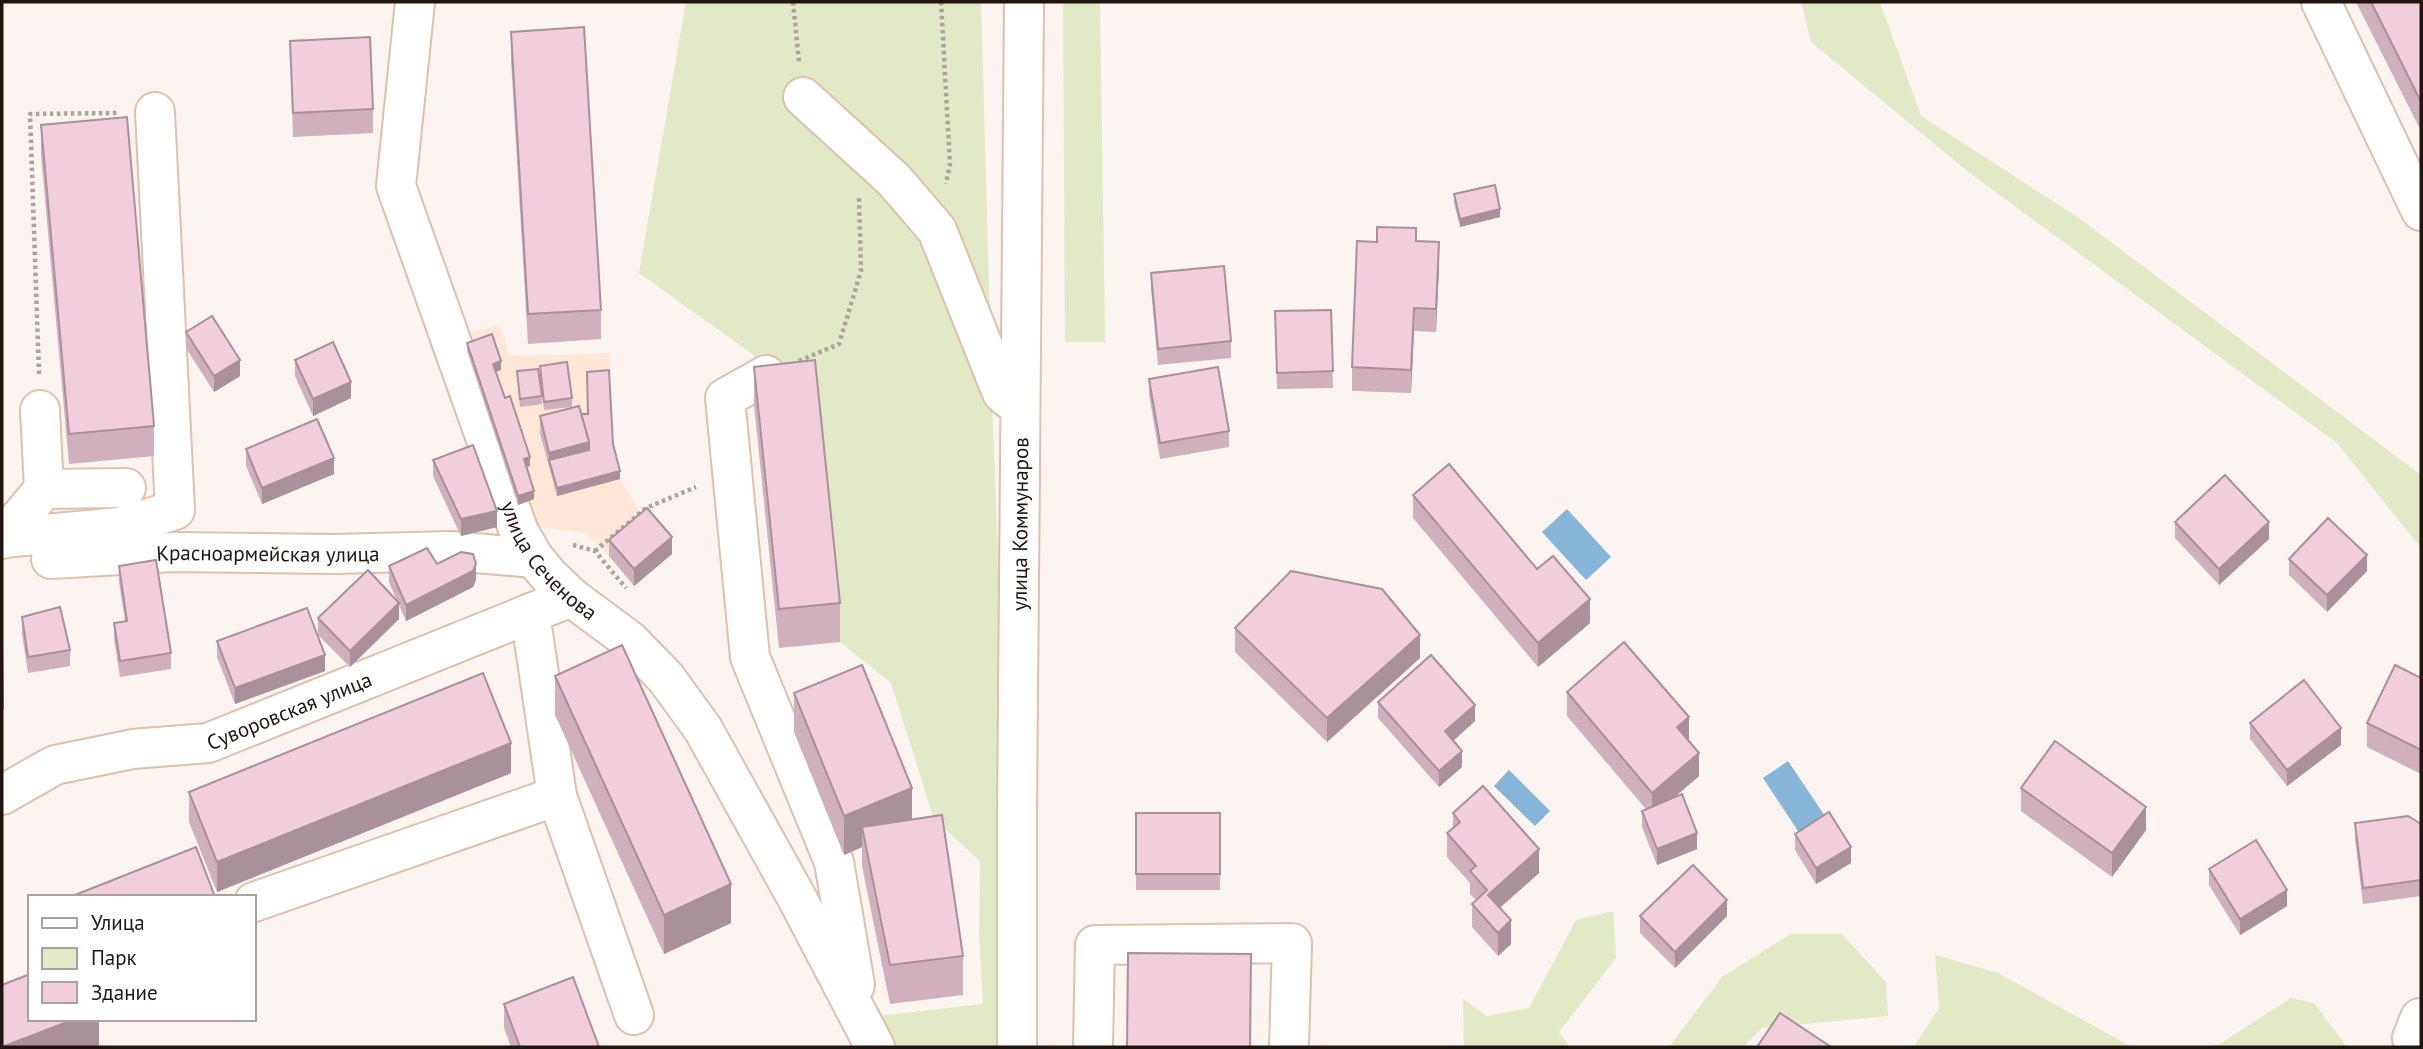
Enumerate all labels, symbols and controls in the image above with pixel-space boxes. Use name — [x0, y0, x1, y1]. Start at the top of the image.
street label: улица Коммунаров — [1005, 437, 1034, 611]
street label: улица Сеченова — [496, 497, 603, 626]
street label: Красноармейская улица — [155, 538, 380, 568]
street label: Суворовская улица — [202, 665, 375, 756]
legend — [28, 895, 256, 1021]
text: Улица — [91, 909, 145, 936]
text: Парк — [91, 944, 137, 971]
text: Здание — [91, 979, 158, 1006]

